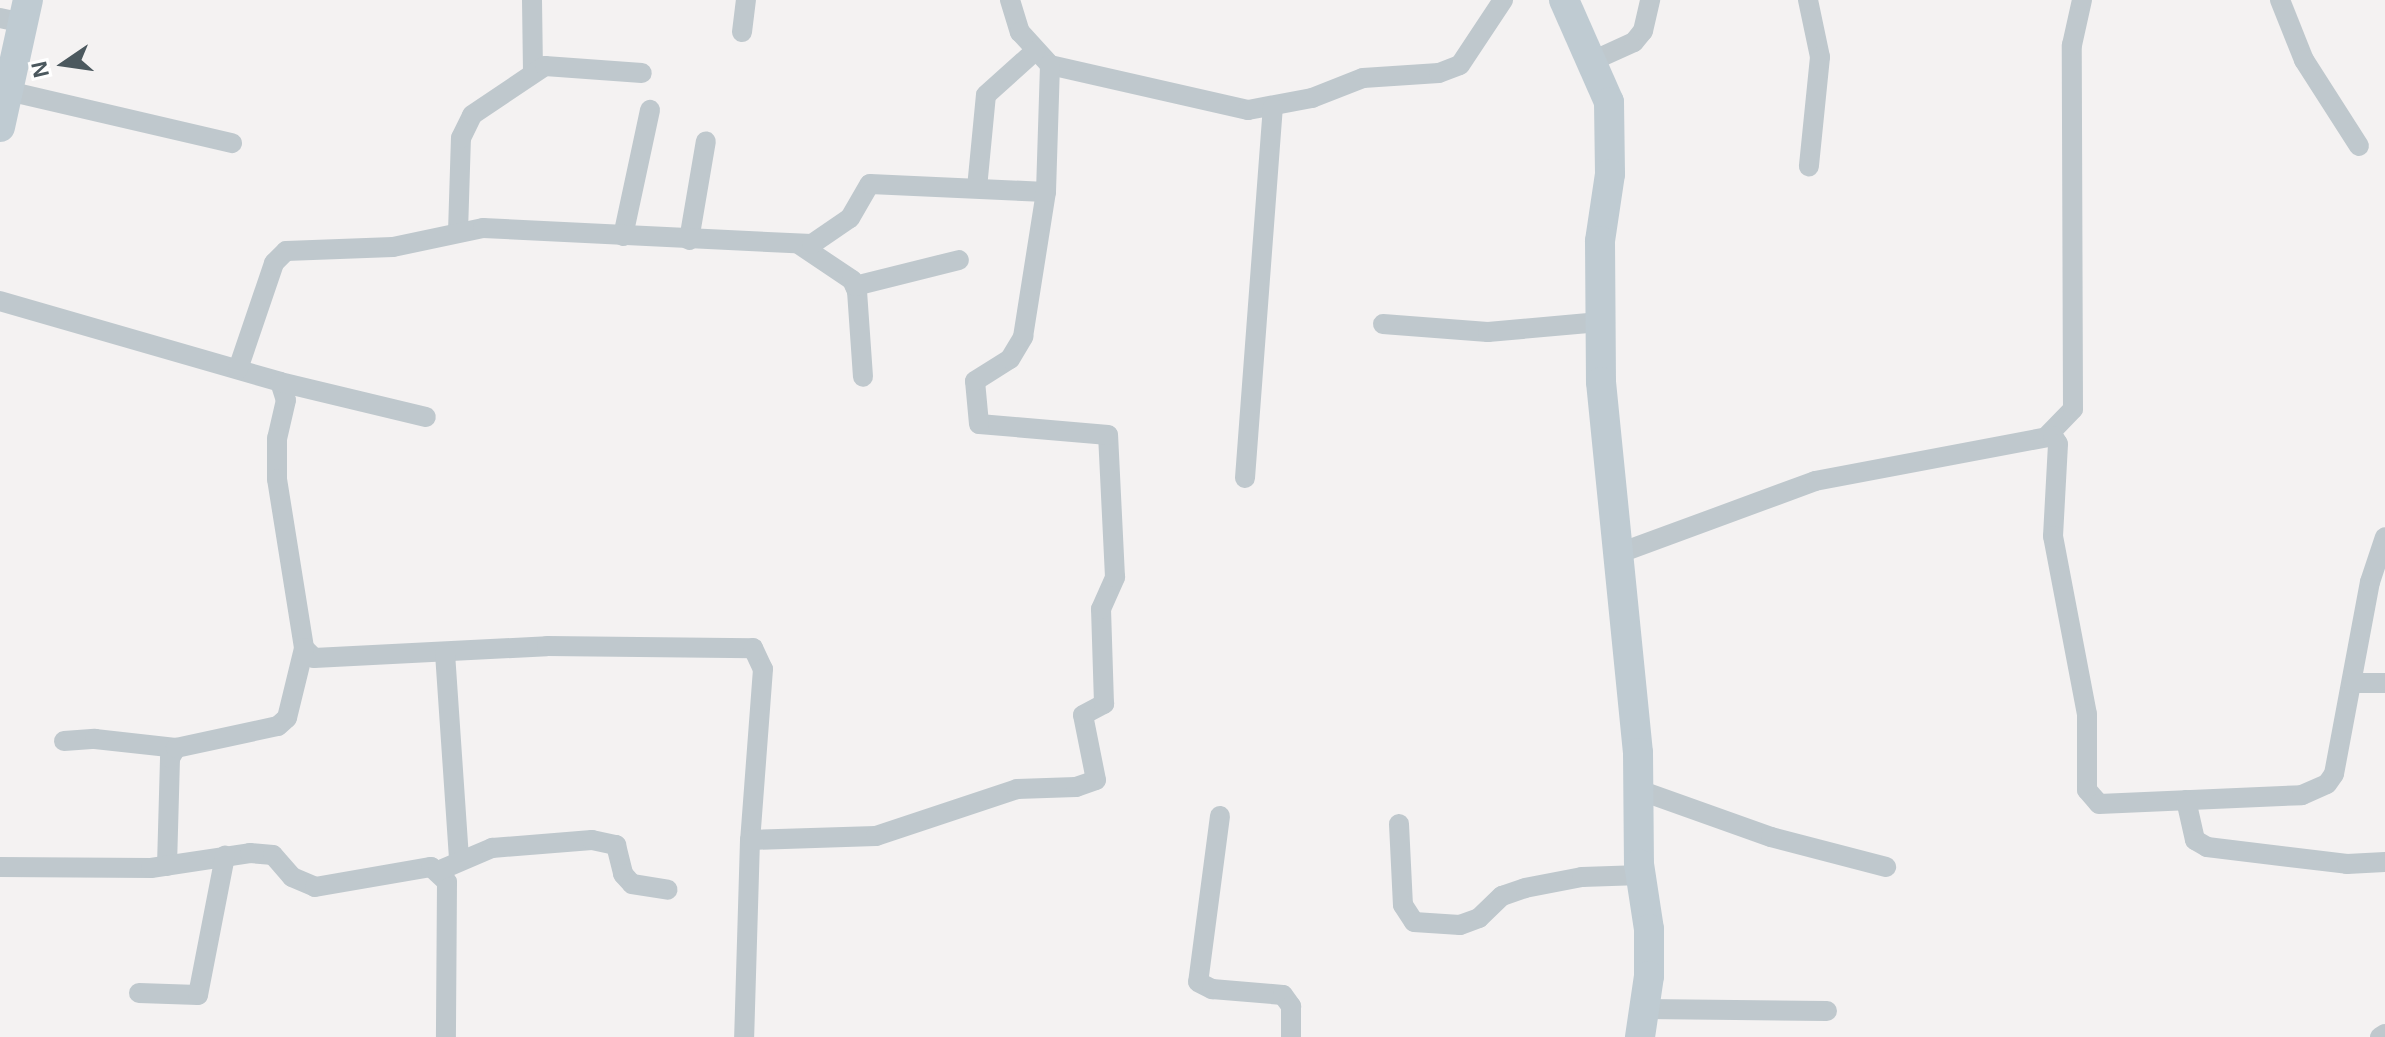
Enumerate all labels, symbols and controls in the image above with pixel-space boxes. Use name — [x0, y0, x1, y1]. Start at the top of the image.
north arrow — [24, 24, 104, 104]
text: N — [26, 59, 54, 80]

